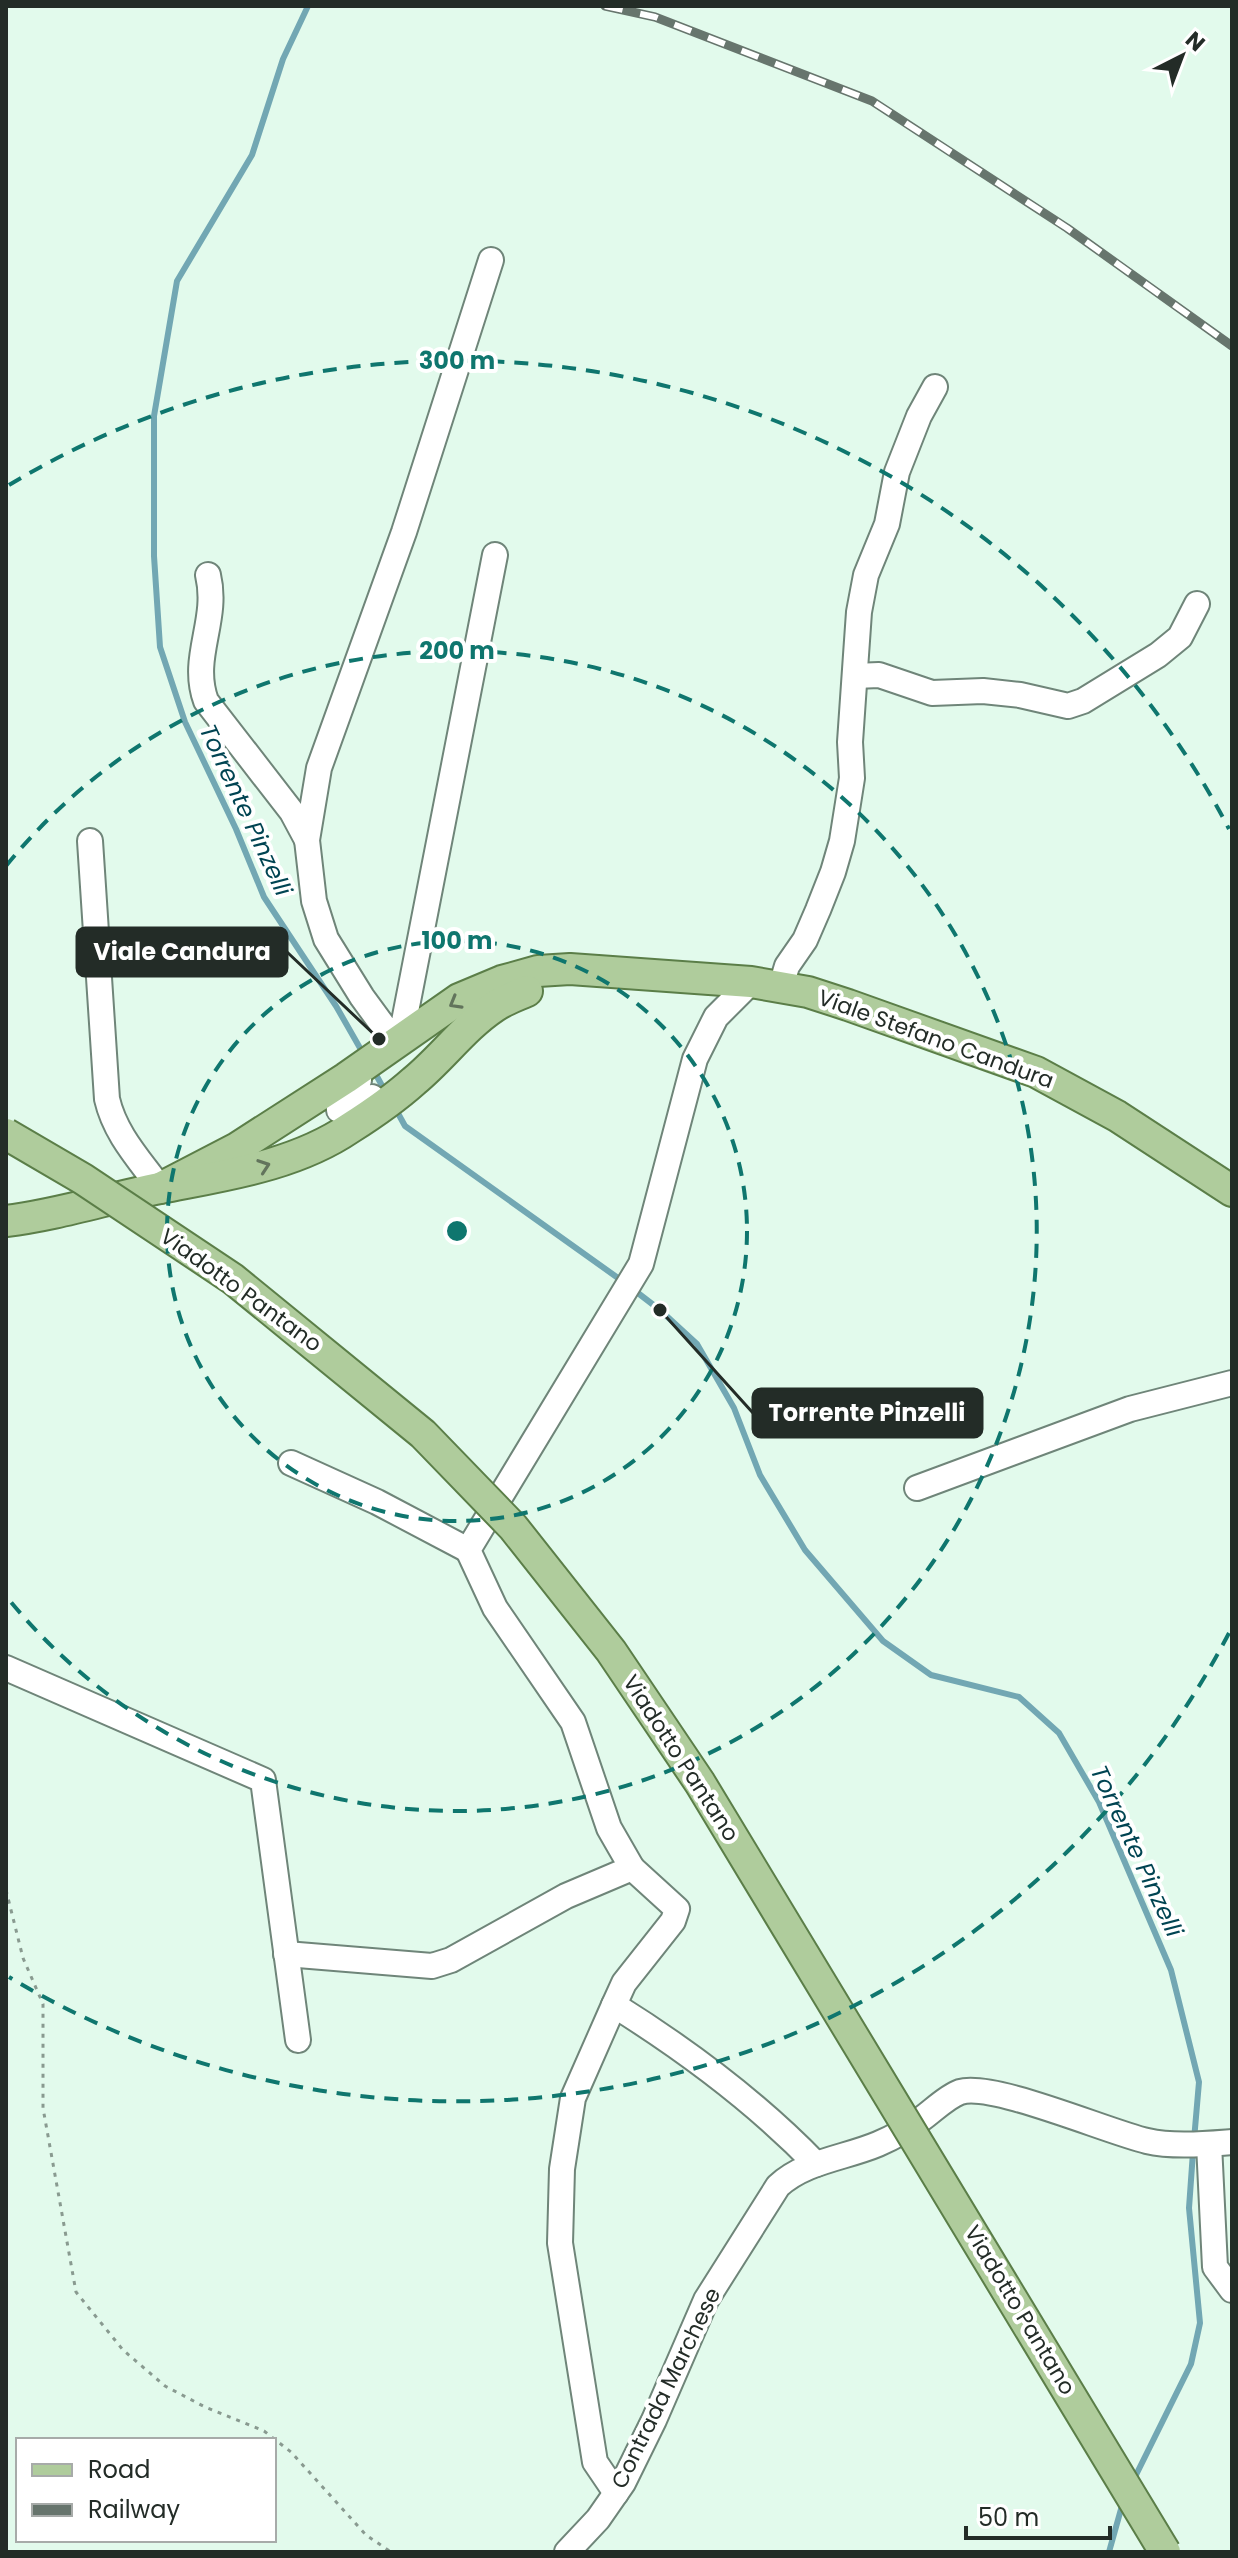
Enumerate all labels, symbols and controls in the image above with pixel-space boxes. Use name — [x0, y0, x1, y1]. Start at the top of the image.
north arrow — [1142, 16, 1222, 96]
text: N — [1179, 24, 1212, 59]
text: 300 m — [419, 344, 495, 377]
text: 200 m — [419, 634, 495, 667]
water label: Torrente Pinzelli — [192, 719, 301, 902]
text: 100 m — [422, 924, 492, 957]
callout: Viale Candura — [77, 928, 287, 976]
text: Viale Candura — [93, 935, 271, 968]
street label: Viale Stefano Candura — [814, 982, 1058, 1096]
one-way arrow — [449, 993, 464, 1009]
one-way arrow — [256, 1159, 270, 1175]
centre of rings — [443, 1217, 471, 1245]
street label: Viadotto Pantano — [154, 1221, 328, 1359]
callout: Torrente Pinzelli — [753, 1389, 982, 1437]
text: Torrente Pinzelli — [769, 1396, 965, 1429]
street label: Viadotto Pantano — [615, 1669, 747, 1847]
water label: Torrente Pinzelli — [1083, 1760, 1192, 1943]
street label: Viadotto Pantano — [957, 2219, 1083, 2401]
street label: Contrada Marchese — [604, 2282, 728, 2494]
legend — [16, 2438, 276, 2542]
text: Road — [88, 2453, 150, 2486]
scale bar — [966, 2490, 1110, 2540]
text: Railway — [88, 2493, 181, 2526]
text: 50 m — [978, 2501, 1039, 2534]

